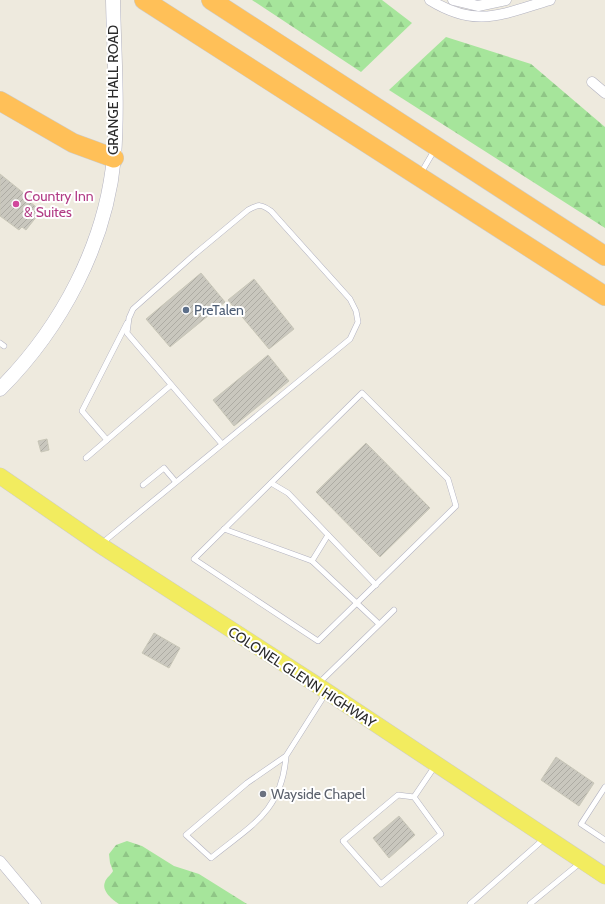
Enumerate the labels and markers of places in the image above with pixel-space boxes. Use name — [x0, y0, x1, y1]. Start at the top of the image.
place label: Country Inn & Suites — [24, 187, 94, 221]
marker: Country Inn & Suites — [11, 199, 21, 209]
place label: PreTalen — [194, 301, 244, 319]
marker: PreTalen — [181, 305, 191, 315]
place label: Wayside Chapel — [271, 785, 366, 803]
marker: Wayside Chapel — [258, 789, 268, 799]

